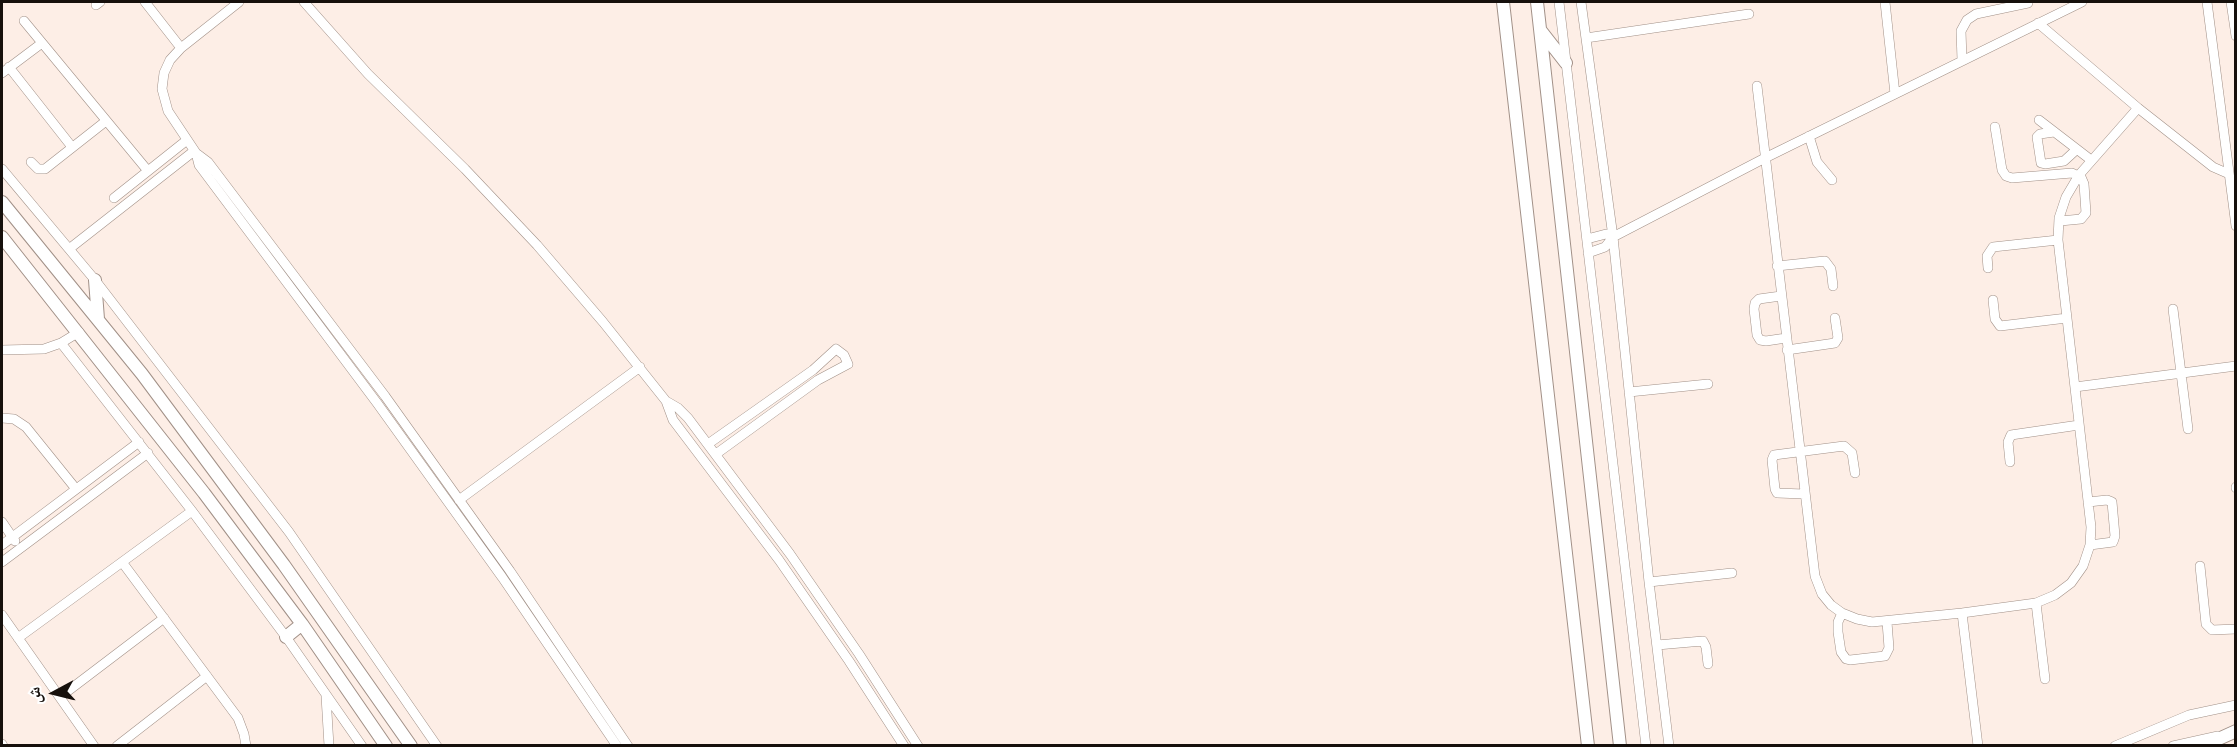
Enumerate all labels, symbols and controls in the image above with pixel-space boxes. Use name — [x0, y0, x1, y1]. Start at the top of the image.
north arrow — [24, 663, 84, 723]
text: ش — [25, 686, 47, 705]

